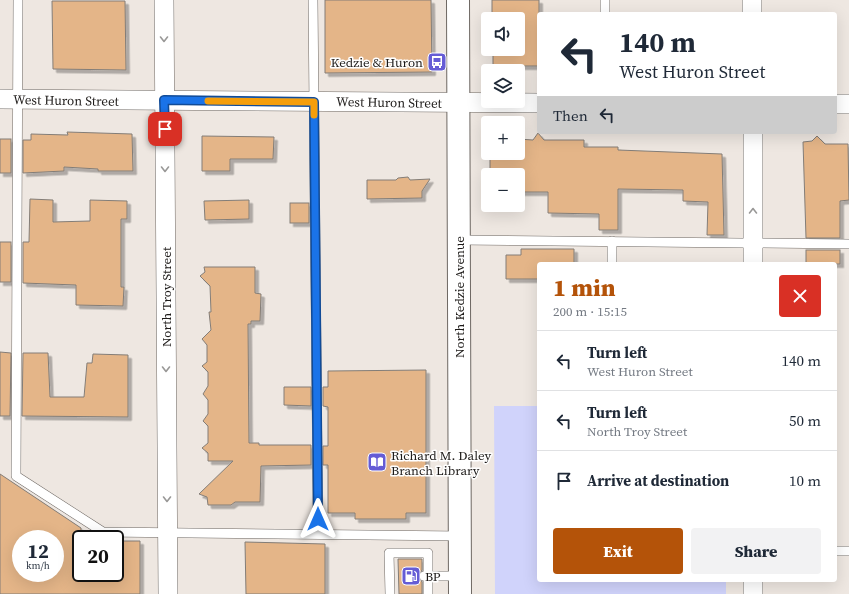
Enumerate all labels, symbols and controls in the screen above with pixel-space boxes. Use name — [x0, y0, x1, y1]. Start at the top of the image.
map controls — [481, 12, 525, 212]
button: sound — [481, 12, 525, 56]
text: 140 m — [619, 23, 696, 61]
icon: left — [553, 28, 605, 80]
one-way arrow — [160, 36, 168, 42]
bus stop icon: Kedzie & Huron — [426, 51, 448, 73]
place label: Kedzie & Huron — [331, 54, 423, 71]
text: West Huron Street — [619, 59, 765, 84]
button: layers — [481, 64, 525, 108]
street label: West Huron Street — [13, 91, 120, 110]
street label: West Huron Street — [336, 93, 443, 112]
icon: left — [596, 104, 618, 126]
text: Then — [553, 105, 588, 126]
pin — [148, 112, 182, 146]
button: + — [481, 116, 525, 160]
icon: arrive — [154, 118, 176, 140]
one-way arrow — [161, 166, 169, 172]
button: − — [481, 168, 525, 212]
one-way arrow — [749, 208, 757, 214]
street label: North Kedzie Avenue — [451, 236, 468, 358]
street label: North Troy Street — [158, 246, 175, 347]
text: 1 min — [553, 271, 616, 304]
button: close — [779, 275, 821, 317]
text: 200 m · 15:15 — [553, 303, 627, 320]
text: Turn left — [587, 342, 647, 363]
icon: left — [553, 350, 575, 372]
text: 140 m — [781, 350, 821, 371]
text: West Huron Street — [587, 363, 693, 380]
one-way arrow — [162, 366, 170, 372]
text: Turn left — [587, 402, 647, 423]
icon: left — [553, 410, 575, 432]
text: 50 m — [789, 410, 821, 431]
text: North Troy Street — [587, 423, 687, 440]
place label: Richard M. Daley Branch Library — [391, 447, 492, 479]
library icon: Richard M. Daley Branch Library — [366, 451, 388, 473]
icon: arrive — [553, 470, 575, 492]
text: Arrive at destination — [587, 470, 729, 491]
text: 10 m — [789, 470, 821, 491]
one-way arrow — [163, 496, 171, 502]
position arrow — [297, 498, 339, 540]
button: Exit — [553, 528, 683, 574]
button: Share — [691, 528, 821, 574]
speed limit sign: 20 — [72, 530, 124, 582]
text: 12 — [27, 537, 49, 565]
text: km/h — [26, 559, 50, 572]
fuel station icon: BP — [400, 565, 422, 587]
place label: BP — [425, 568, 441, 585]

